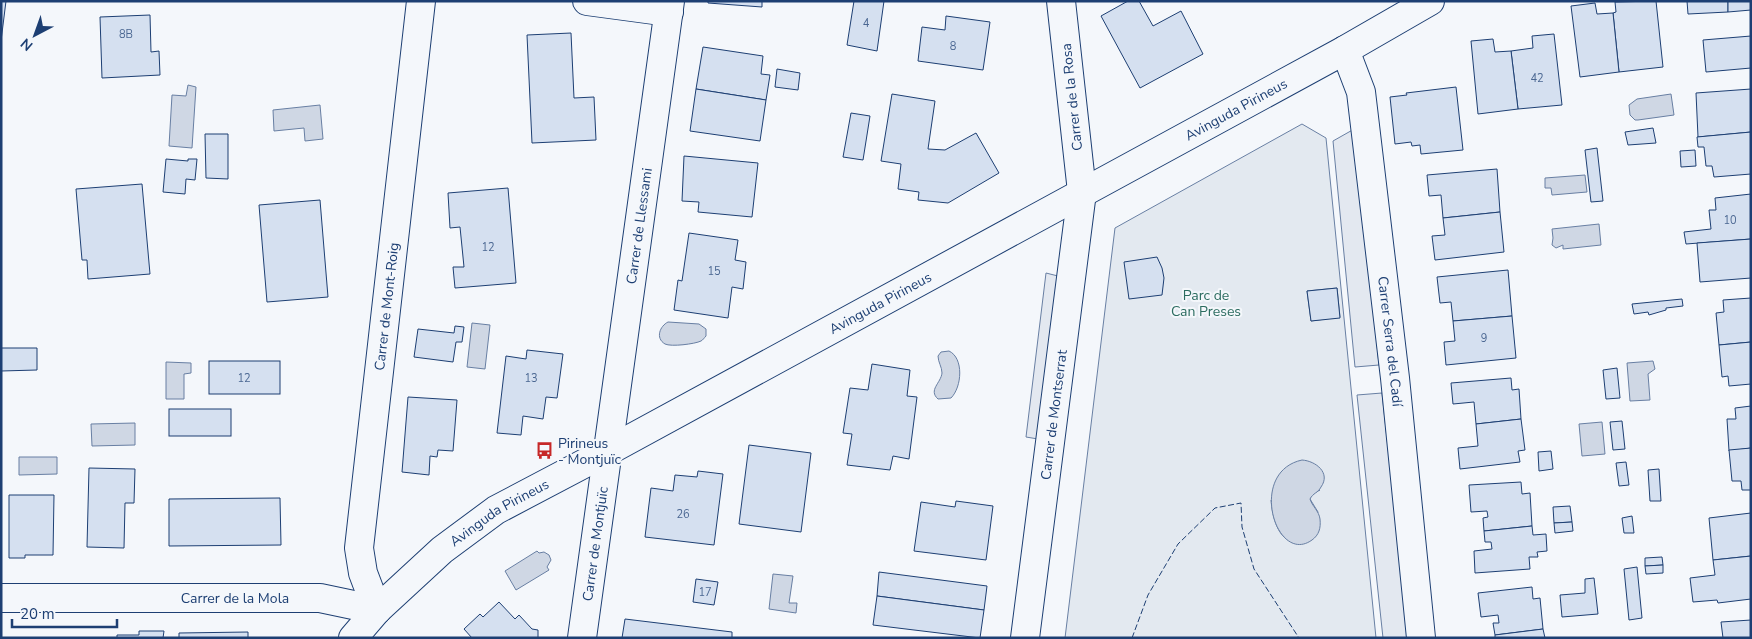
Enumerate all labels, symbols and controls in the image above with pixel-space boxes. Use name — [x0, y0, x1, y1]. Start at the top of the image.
north arrow — [10, 10, 60, 60]
house number: 4 — [863, 16, 870, 31]
house number: 8B — [119, 27, 133, 42]
text: N — [17, 34, 37, 55]
house number: 8 — [950, 39, 957, 54]
street label: Carrer de la Rosa — [1057, 42, 1087, 152]
house number: 42 — [1530, 71, 1544, 86]
street label: Avinguda Pirineus — [1181, 74, 1291, 145]
street label: Carrer de Llessami — [622, 167, 656, 285]
house number: 10 — [1723, 213, 1737, 228]
house number: 12 — [481, 240, 495, 255]
street label: Carrer de Mont-Roig — [370, 241, 403, 371]
house number: 15 — [707, 264, 721, 279]
street label: Avinguda Pirineus — [826, 267, 935, 338]
street label: Carrer Serra del Cadí — [1373, 275, 1407, 408]
park label: Parc de Can Preses — [1171, 286, 1241, 321]
house number: 9 — [1481, 331, 1487, 346]
street label: Carrer de Montserrat — [1036, 349, 1071, 481]
house number: 12 — [237, 371, 251, 386]
house number: 13 — [524, 371, 538, 386]
place label: Pirineus - Montjuïc — [558, 434, 622, 469]
bus stop icon: Pirineus - Montjuïc — [534, 441, 554, 461]
street label: Avinguda Pirineus — [446, 474, 552, 551]
street label: Carrer de Montjuïc — [578, 485, 612, 602]
house number: 26 — [676, 507, 690, 522]
house number: 17 — [698, 585, 712, 600]
street label: Carrer de la Mola — [181, 589, 289, 608]
scale bar — [12, 596, 118, 628]
text: 20 m — [20, 604, 55, 624]

